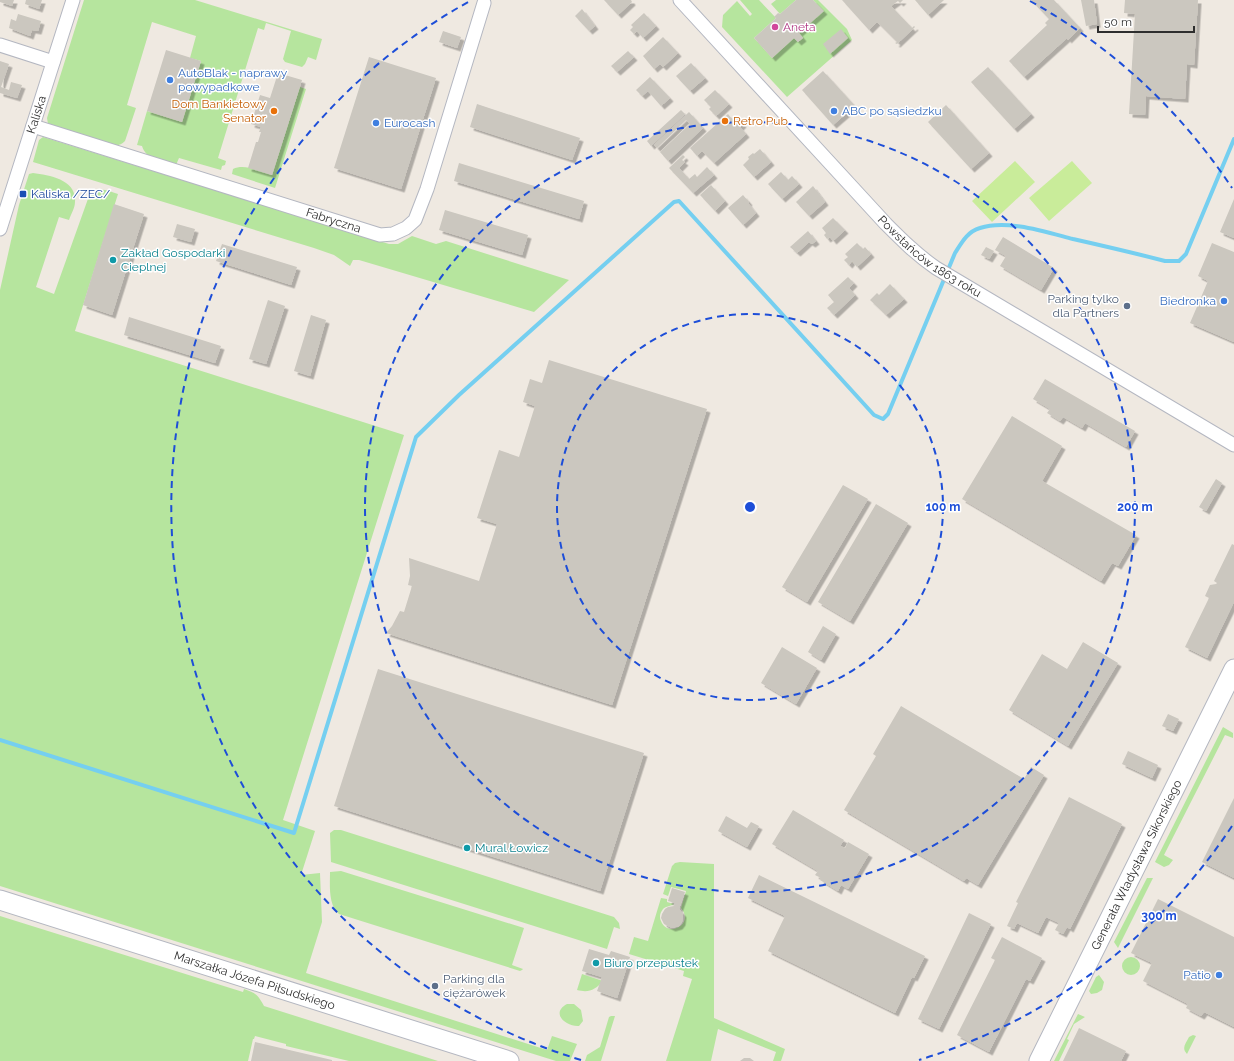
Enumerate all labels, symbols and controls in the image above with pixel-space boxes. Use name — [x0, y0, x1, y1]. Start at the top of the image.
scale bar — [1098, 8, 1194, 34]
text: 50 m — [1104, 15, 1132, 29]
place label: Aneta — [783, 20, 816, 34]
marker: Aneta — [770, 22, 780, 32]
place label: AutoBlak - naprawy powypadkowe — [178, 66, 288, 94]
marker: AutoBlak - naprawy powypadkowe — [165, 75, 175, 85]
street label: Kaliska — [24, 94, 49, 135]
place label: Dom Bankietowy Senator — [172, 97, 267, 125]
place label: ABC po sąsiedzku — [842, 104, 942, 118]
marker: Dom Bankietowy Senator — [269, 106, 279, 116]
marker: ABC po sąsiedzku — [829, 106, 839, 116]
place label: Retro Pub — [733, 114, 788, 128]
place label: Eurocash — [384, 116, 435, 130]
marker: Retro Pub — [720, 116, 730, 126]
marker: Eurocash — [371, 118, 381, 128]
place label: Kaliska /ZEC/ — [31, 187, 110, 201]
marker: Kaliska /ZEC/ — [18, 189, 28, 199]
street label: Fabryczna — [304, 205, 363, 236]
street label: Powstańców 1863 roku — [875, 213, 984, 300]
place label: Zakład Gospodarki Cieplnej — [121, 246, 225, 274]
marker: Zakład Gospodarki Cieplnej — [108, 255, 118, 265]
place label: Parking tylko dla Partners — [1047, 292, 1119, 320]
place label: Biedronka — [1160, 294, 1216, 308]
marker: Biedronka — [1219, 296, 1229, 306]
marker: Parking tylko dla Partners — [1122, 301, 1132, 311]
centre of rings — [743, 500, 757, 514]
text: 100 m — [926, 500, 960, 514]
text: 200 m — [1117, 500, 1153, 514]
street label: Generała Władysława Sikorskiego — [1088, 778, 1185, 952]
place label: Mural Łowicz — [475, 841, 548, 855]
marker: Mural Łowicz — [462, 843, 472, 853]
text: 300 m — [1141, 909, 1177, 923]
street label: Marszałka Józefa Piłsudskiego — [172, 949, 337, 1013]
place label: Biuro przepustek — [604, 956, 699, 970]
marker: Biuro przepustek — [591, 958, 601, 968]
place label: Patio — [1183, 968, 1211, 982]
marker: Patio — [1214, 970, 1224, 980]
place label: Parking dla ciężarówek — [443, 972, 506, 1000]
marker: Parking dla ciężarówek — [430, 981, 440, 991]

